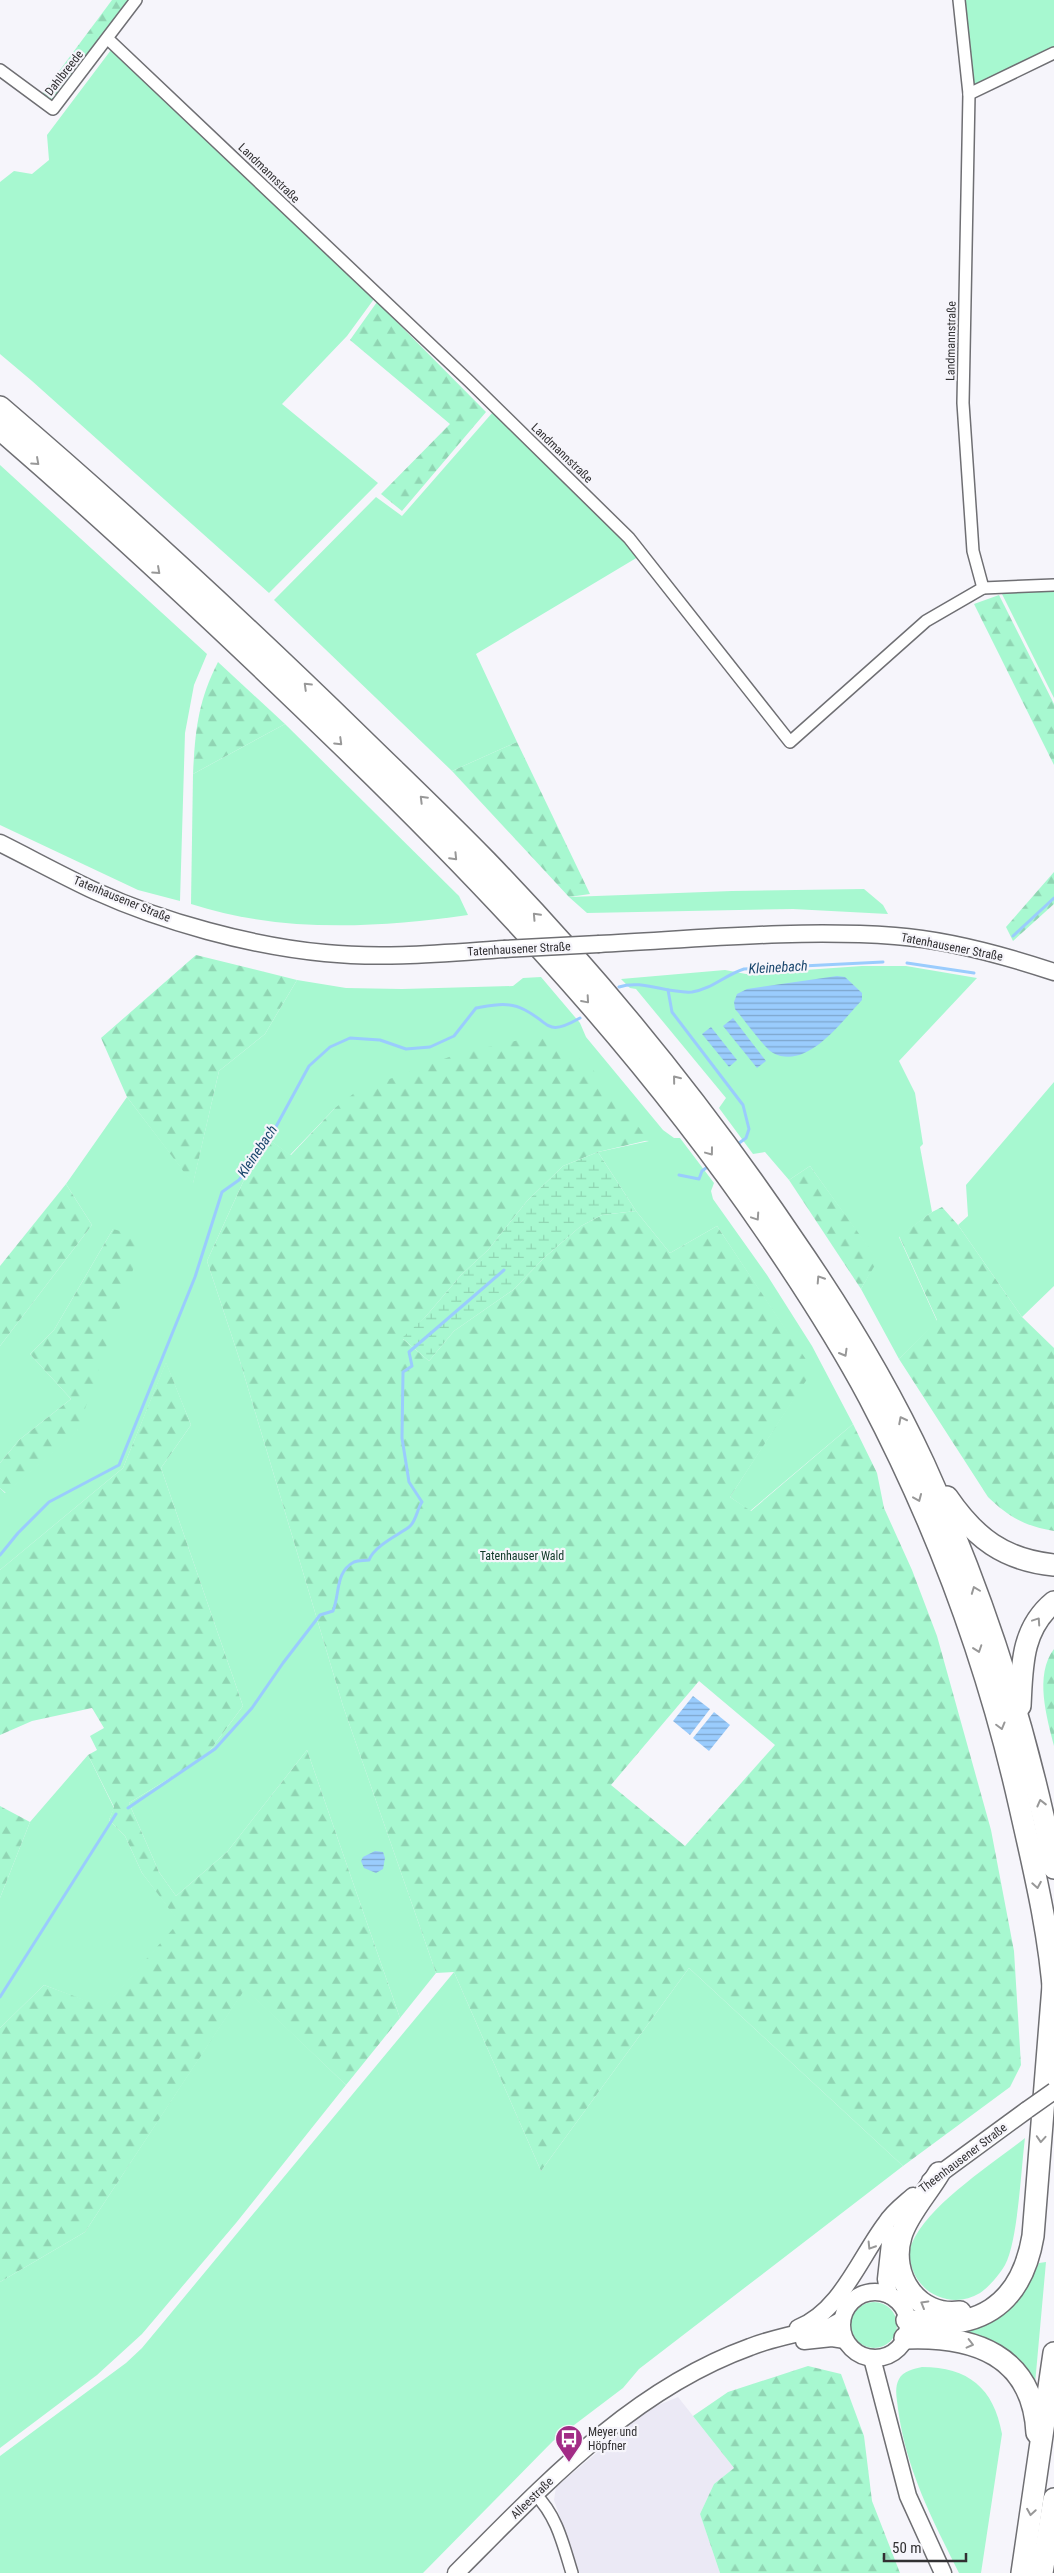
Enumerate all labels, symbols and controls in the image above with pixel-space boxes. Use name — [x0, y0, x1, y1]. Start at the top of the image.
street label: Dahlbreede — [42, 47, 86, 98]
street label: Landmannstraße — [235, 140, 303, 206]
street label: Landmannstraße — [943, 301, 959, 381]
street label: Landmannstraße — [528, 420, 596, 486]
one-way arrow — [31, 456, 40, 465]
one-way arrow — [151, 565, 160, 574]
one-way arrow — [304, 683, 313, 692]
one-way arrow — [333, 736, 342, 745]
one-way arrow — [420, 796, 429, 805]
one-way arrow — [448, 852, 457, 861]
street label: Tatenhausener Straße — [71, 873, 173, 925]
one-way arrow — [533, 912, 542, 921]
street label: Tatenhausener Straße — [900, 930, 1004, 964]
street label: Tatenhausener Straße — [467, 939, 571, 959]
water label: Kleinebach — [748, 957, 808, 977]
one-way arrow — [580, 994, 589, 1003]
one-way arrow — [674, 1076, 682, 1085]
water label: Kleinebach — [234, 1122, 280, 1180]
one-way arrow — [704, 1146, 713, 1156]
one-way arrow — [750, 1211, 759, 1221]
one-way arrow — [817, 1276, 826, 1285]
one-way arrow — [838, 1348, 848, 1357]
one-way arrow — [898, 1416, 908, 1425]
one-way arrow — [912, 1493, 923, 1502]
park label: Tatenhauser Wald — [480, 1549, 564, 1563]
one-way arrow — [971, 1586, 981, 1595]
one-way arrow — [1031, 1617, 1040, 1627]
one-way arrow — [972, 1645, 982, 1653]
one-way arrow — [995, 1722, 1005, 1730]
one-way arrow — [1036, 1800, 1046, 1808]
one-way arrow — [1031, 1880, 1041, 1889]
street label: Theenhausener Straße — [916, 2120, 1010, 2196]
one-way arrow — [1036, 2135, 1047, 2143]
one-way arrow — [868, 2240, 877, 2250]
one-way arrow — [920, 2301, 929, 2311]
one-way arrow — [966, 2338, 975, 2349]
bus stop icon: Meyer und Höpfner — [554, 2424, 584, 2463]
place label: Meyer und Höpfner — [588, 2425, 637, 2453]
street label: Alleestraße — [508, 2474, 556, 2522]
one-way arrow — [1027, 2508, 1037, 2516]
scale bar — [884, 2530, 966, 2562]
text: 50 m — [892, 2539, 922, 2557]

